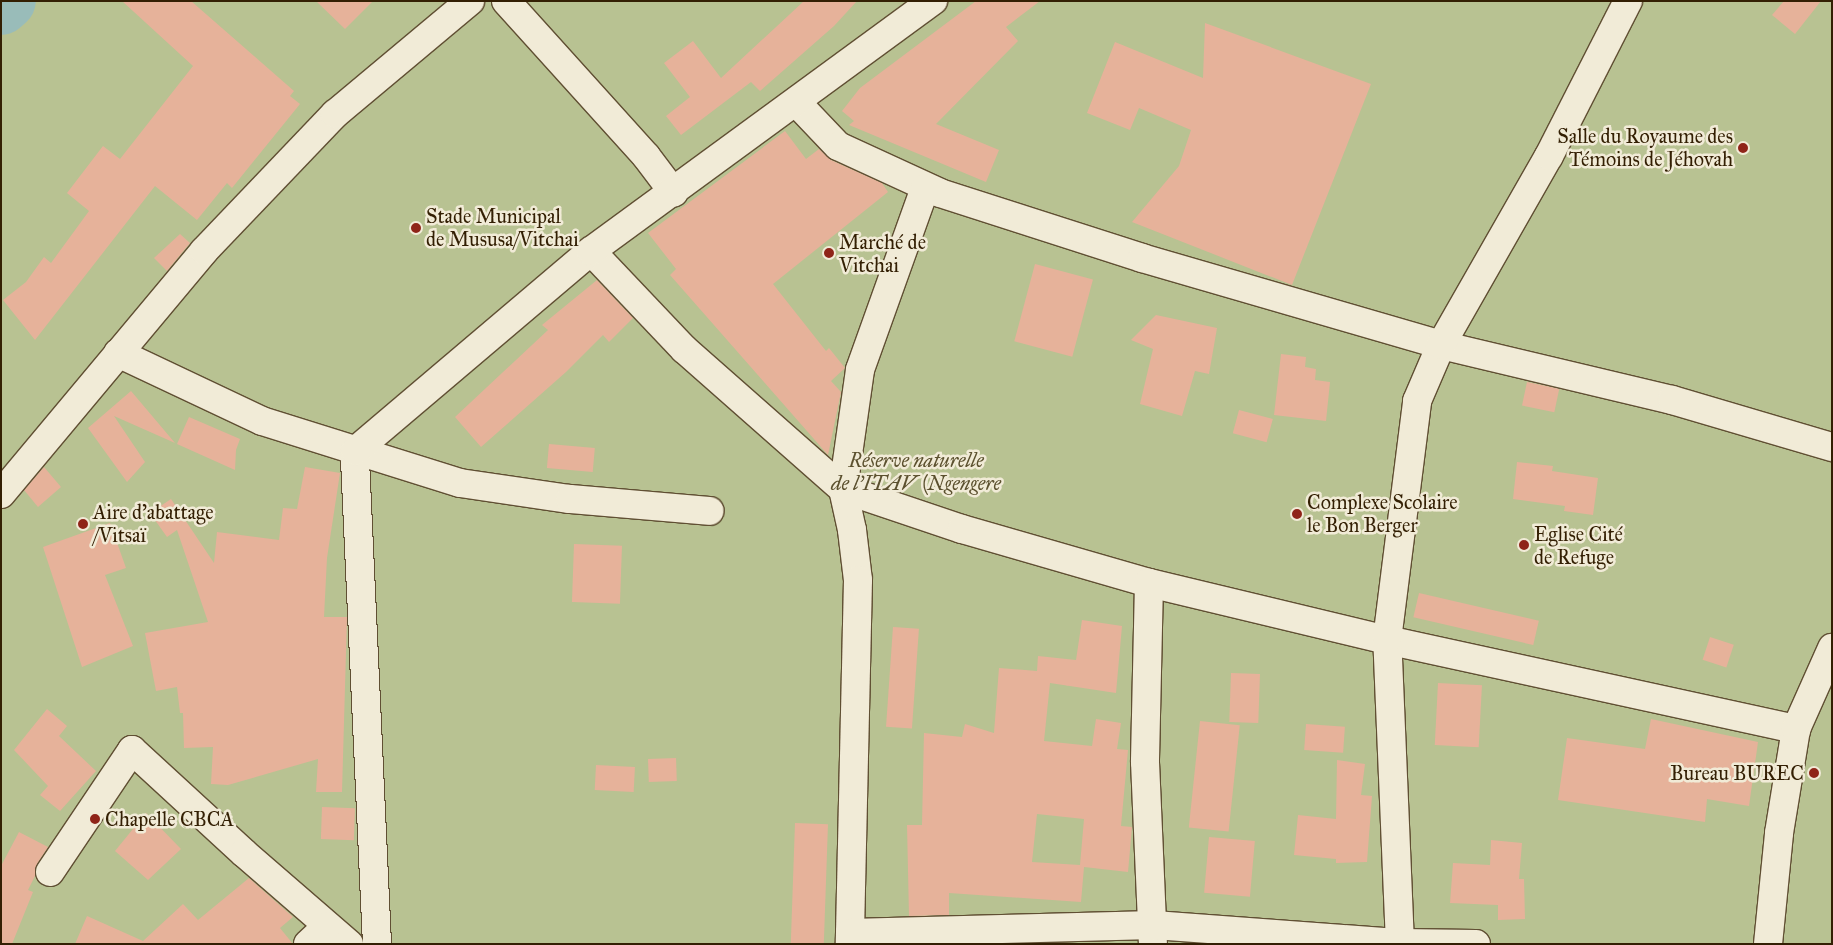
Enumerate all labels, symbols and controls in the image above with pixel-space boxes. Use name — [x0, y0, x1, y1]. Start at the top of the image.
place label: Salle du Royaume des Témoins de Jéhovah — [1557, 124, 1733, 171]
marker: Salle du Royaume des Témoins de Jéhovah — [1737, 142, 1749, 154]
place label: Stade Municipal de Mususa/Vitchai — [426, 205, 579, 252]
marker: Stade Municipal de Mususa/Vitchai — [410, 222, 422, 234]
place label: Marché de Vitchai — [839, 230, 926, 277]
marker: Marché de Vitchai — [823, 247, 835, 259]
park label: Réserve naturelle de l'ITAV (Ngengere — [831, 449, 1001, 496]
place label: Complexe Scolaire le Bon Berger — [1307, 490, 1458, 537]
place label: Aire d'abattage /Vitsaï — [93, 500, 214, 547]
marker: Complexe Scolaire le Bon Berger — [1291, 508, 1303, 520]
marker: Aire d'abattage /Vitsaï — [77, 518, 89, 530]
place label: Eglise Cité de Refuge — [1534, 522, 1623, 569]
marker: Eglise Cité de Refuge — [1518, 539, 1530, 551]
place label: Bureau BUREC — [1670, 761, 1804, 785]
marker: Bureau BUREC — [1808, 767, 1820, 779]
place label: Chapelle CBCA — [105, 807, 234, 831]
marker: Chapelle CBCA — [89, 813, 101, 825]

